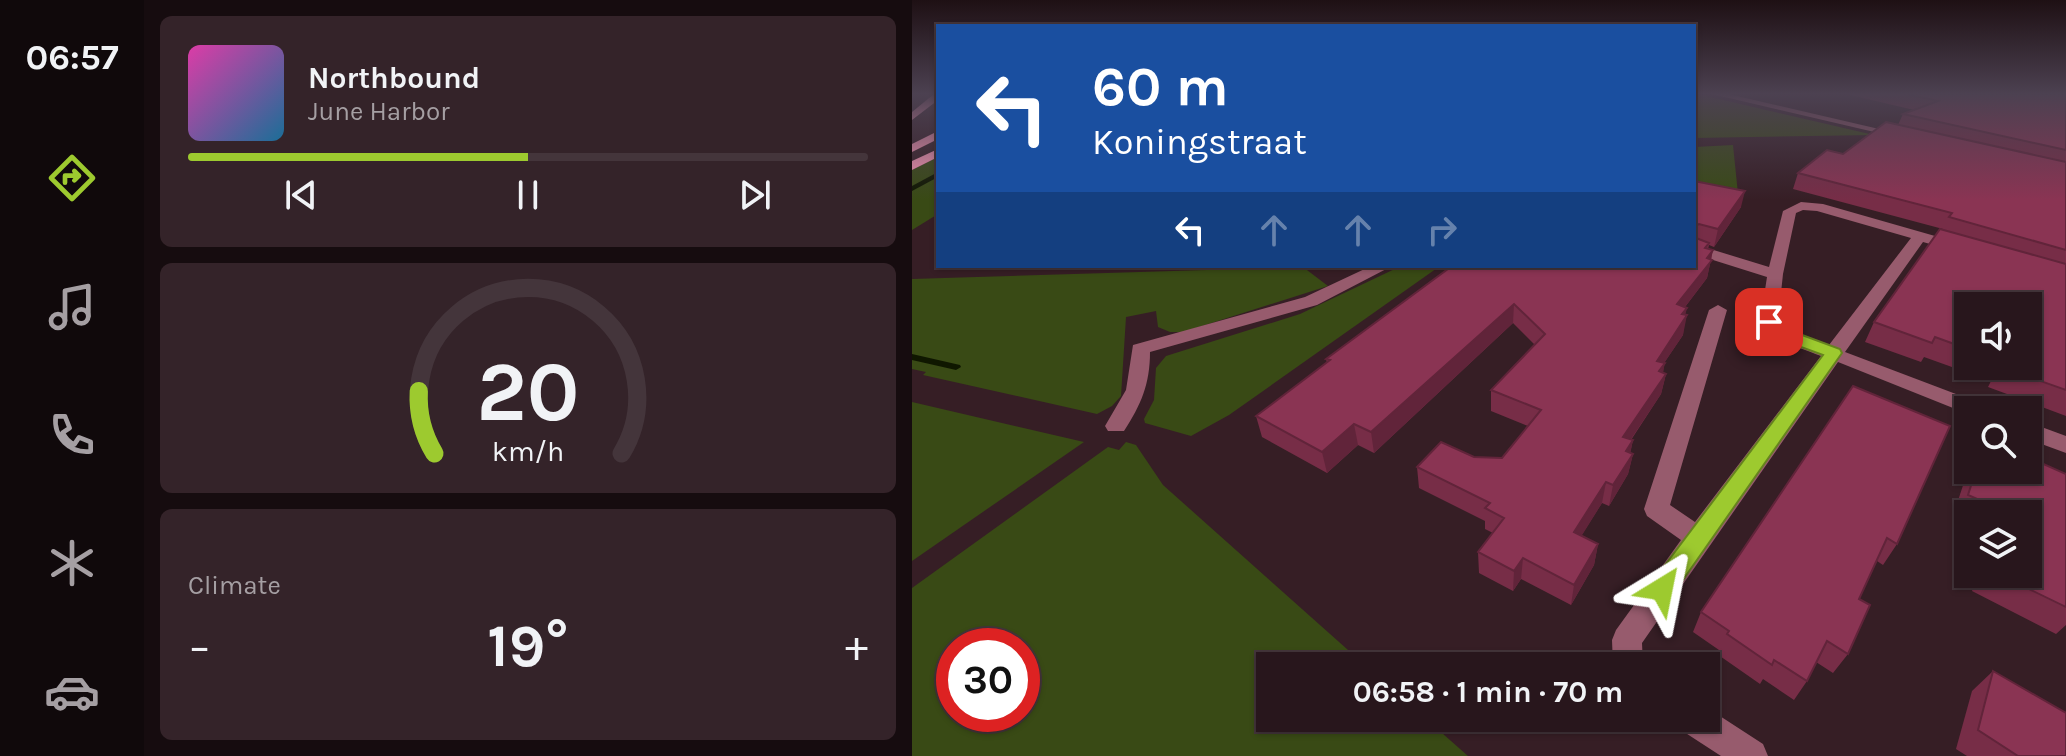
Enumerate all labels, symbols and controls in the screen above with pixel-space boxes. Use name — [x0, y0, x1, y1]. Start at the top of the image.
text: 06:57 — [25, 36, 119, 78]
text: 60 m — [1092, 54, 1229, 119]
icon: left — [960, 56, 1064, 160]
text: Northbound — [308, 60, 480, 96]
text: June Harbor — [308, 96, 450, 127]
text: Koningstraat — [1092, 121, 1307, 163]
icon: directions — [44, 150, 100, 206]
icon: previous — [279, 173, 323, 217]
icon: pause — [506, 173, 550, 217]
icon: next — [733, 173, 777, 217]
icon: left — [1168, 208, 1212, 252]
icon: ahead — [1252, 208, 1296, 252]
icon: ahead — [1336, 208, 1380, 252]
icon: right — [1420, 208, 1464, 252]
icon: music — [44, 279, 100, 335]
pin — [1735, 288, 1803, 356]
map controls — [1954, 292, 2042, 588]
button: sound — [1954, 292, 2042, 380]
icon: arrive — [1747, 300, 1791, 344]
text: 20 — [477, 344, 579, 441]
button: search — [1954, 396, 2042, 484]
icon: phone — [44, 407, 100, 463]
text: km/h — [492, 435, 564, 468]
button: layers — [1954, 500, 2042, 588]
icon: climate — [44, 535, 100, 591]
position arrow — [1620, 547, 1704, 631]
text: Climate — [188, 570, 281, 601]
text: 19° — [487, 611, 569, 681]
text: − — [188, 621, 211, 672]
text: + — [845, 621, 868, 672]
speed limit sign: 30 — [936, 628, 1040, 732]
icon: car — [44, 664, 100, 720]
text: 06:58 · 1 min · 70 m — [1353, 674, 1623, 710]

